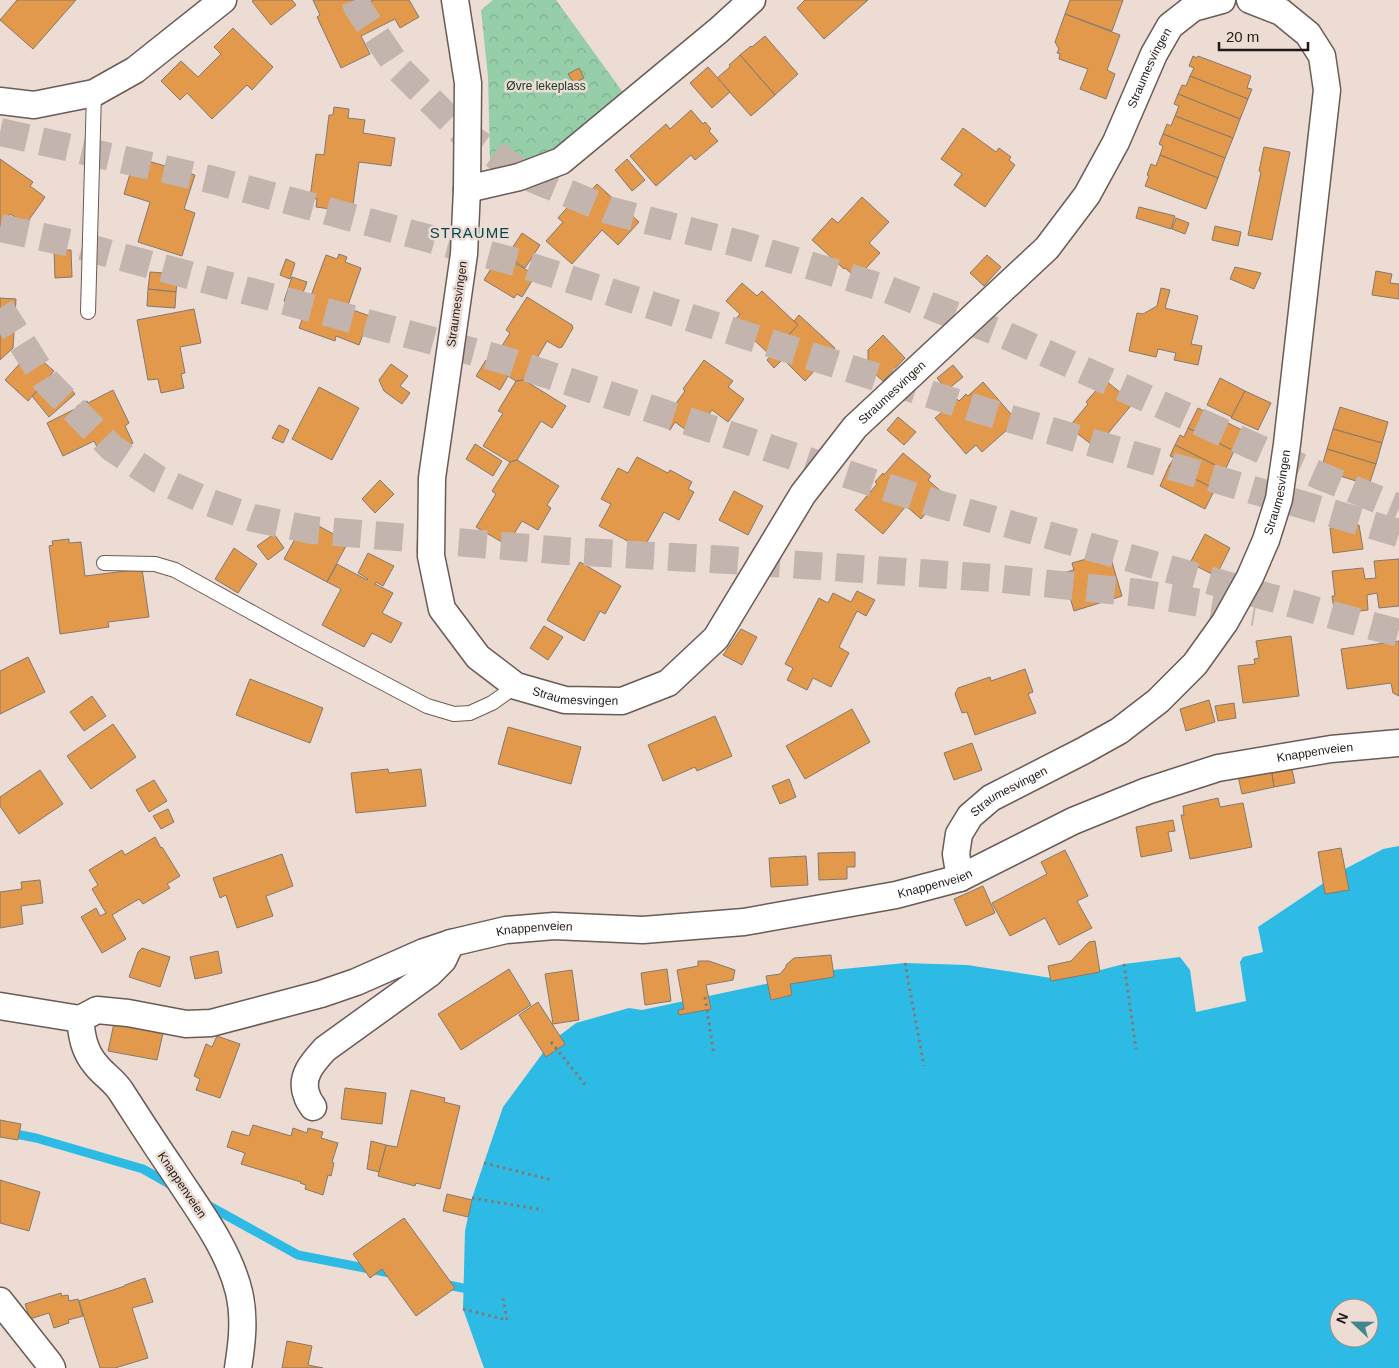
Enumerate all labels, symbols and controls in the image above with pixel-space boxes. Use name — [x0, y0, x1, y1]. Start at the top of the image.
scale bar — [1219, 20, 1308, 52]
street label: Straumesvingen — [1125, 26, 1174, 110]
text: 20 m — [1226, 28, 1259, 45]
park label: Øvre lekeplass — [506, 79, 586, 93]
district label: STRAUME — [430, 224, 510, 241]
street label: Straumesvingen — [444, 260, 470, 348]
street label: Straumesvingen — [855, 358, 928, 427]
street label: Straumesvingen — [1261, 449, 1293, 537]
street label: Straumesvingen — [531, 684, 618, 708]
street label: Knappenveien — [1276, 740, 1354, 765]
street label: Straumesvingen — [968, 764, 1049, 819]
street label: Knappenveien — [896, 866, 974, 901]
street label: Knappenveien — [495, 919, 573, 939]
street label: Knappenveien — [155, 1149, 209, 1221]
north arrow — [1329, 1298, 1379, 1348]
text: N — [1333, 1310, 1351, 1326]

